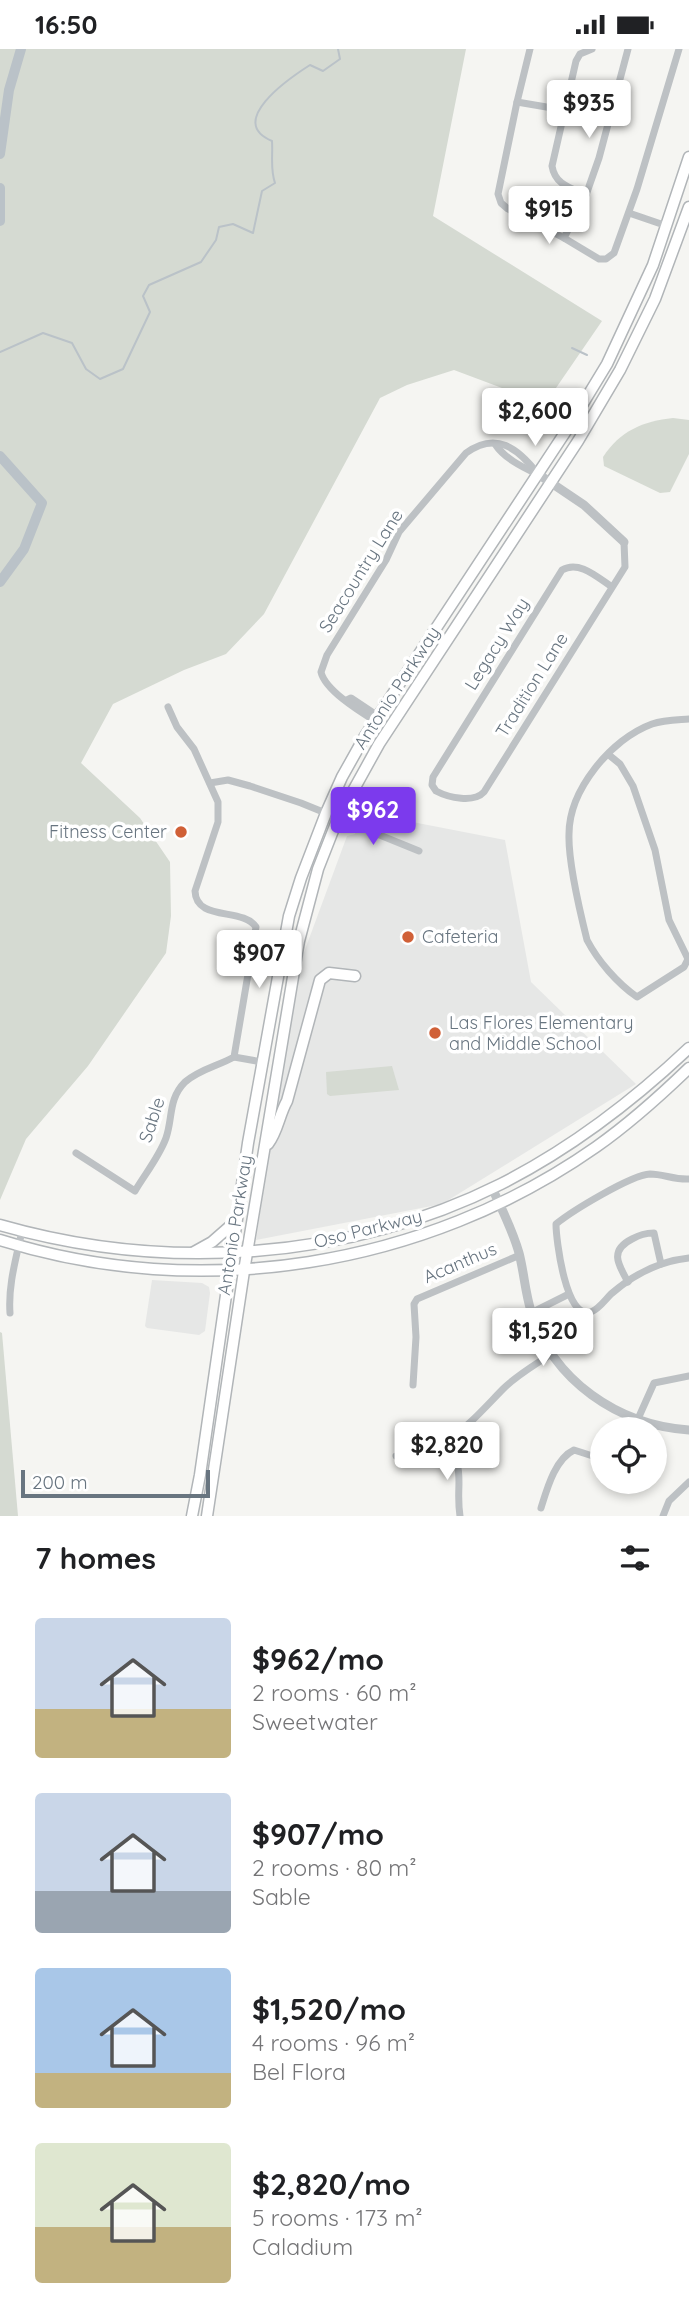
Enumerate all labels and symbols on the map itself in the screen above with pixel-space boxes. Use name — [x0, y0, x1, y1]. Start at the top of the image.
pin: $935 — [548, 81, 630, 140]
pin: $915 — [508, 187, 590, 246]
pin: $2,600 — [478, 389, 592, 448]
street label: Seacountry Lane — [313, 505, 408, 637]
street label: Legacy Way — [459, 593, 534, 694]
street label: Antonio Parkway — [348, 622, 445, 753]
street label: Tradition Lane — [490, 628, 573, 741]
pin: $962 — [332, 787, 414, 847]
place label: Fitness Center — [49, 820, 167, 843]
marker: Fitness Center — [173, 824, 189, 840]
place label: Cafeteria — [422, 925, 499, 948]
marker: Cafeteria — [400, 929, 416, 945]
pin: $907 — [218, 930, 300, 990]
place label: Las Flores Elementary and Middle School — [449, 1011, 633, 1055]
marker: Las Flores Elementary and Middle School — [427, 1025, 443, 1041]
street label: Sable — [133, 1094, 170, 1145]
street label: Antonio Parkway — [212, 1153, 257, 1297]
street label: Oso Parkway — [311, 1204, 424, 1253]
street label: Acanthus — [420, 1237, 500, 1288]
pin: $1,520 — [486, 1309, 600, 1368]
pin: $2,820 — [390, 1423, 504, 1482]
scale bar — [21, 1467, 210, 1499]

